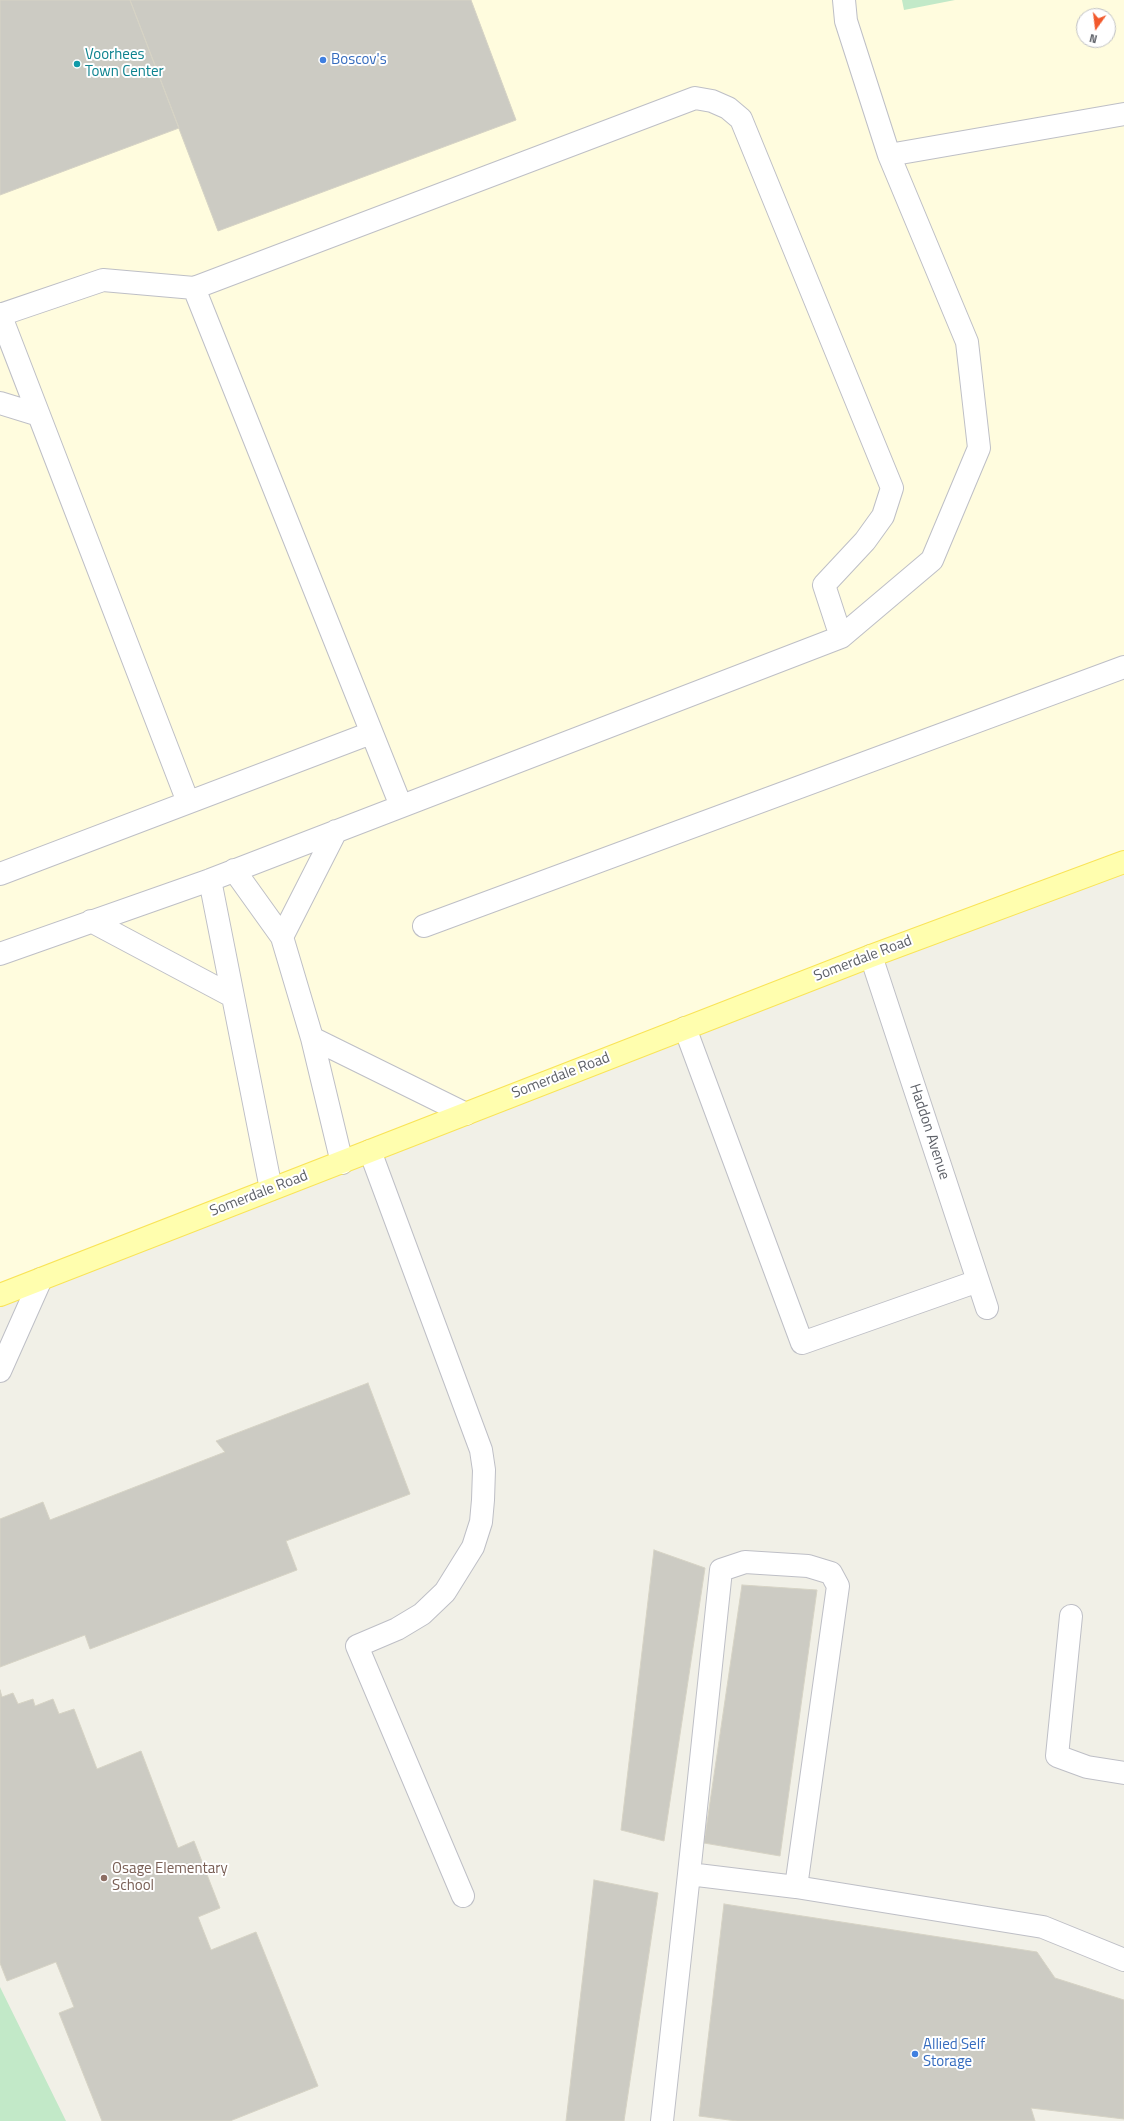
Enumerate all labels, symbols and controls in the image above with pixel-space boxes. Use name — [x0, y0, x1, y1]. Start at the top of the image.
north arrow — [1076, 8, 1116, 48]
text: N — [1088, 30, 1099, 47]
place label: Voorhees Town Center — [85, 46, 164, 81]
place label: Boscov's — [331, 51, 387, 69]
marker: Boscov's — [318, 55, 328, 65]
marker: Voorhees Town Center — [72, 59, 82, 69]
street label: Somerdale Road — [811, 932, 915, 986]
street label: Somerdale Road — [509, 1049, 613, 1103]
street label: Haddon Avenue — [905, 1082, 953, 1182]
street label: Somerdale Road — [207, 1167, 311, 1221]
place label: Osage Elementary School — [112, 1860, 228, 1895]
marker: Osage Elementary School — [99, 1873, 109, 1883]
place label: Allied Self Storage — [923, 2036, 985, 2071]
marker: Allied Self Storage — [910, 2049, 920, 2059]

